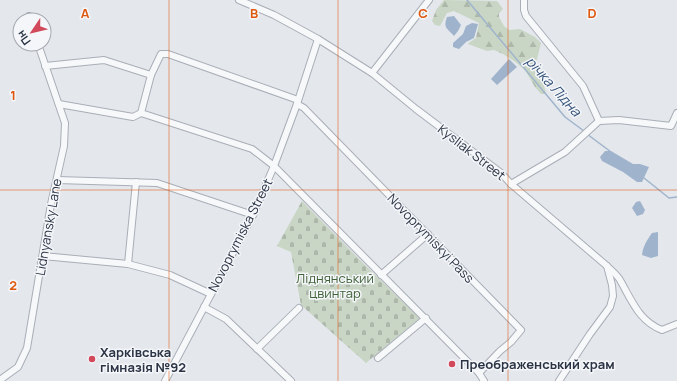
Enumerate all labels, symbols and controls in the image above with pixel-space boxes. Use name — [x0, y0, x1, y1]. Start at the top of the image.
text: A — [81, 4, 90, 22]
text: B — [250, 4, 258, 22]
text: C — [418, 4, 428, 22]
text: D — [587, 4, 597, 22]
north arrow — [12, 12, 52, 52]
text: Пн — [13, 28, 34, 48]
water label: річка Лідна — [522, 52, 587, 121]
text: 1 — [10, 86, 16, 104]
street label: Kysliak Street — [434, 120, 510, 184]
street label: Novoprymiska Street — [204, 175, 276, 295]
street label: Lidnyansky Lane — [31, 177, 65, 277]
street label: Novoprymiskyi Pass — [384, 189, 478, 287]
park label: Ліднянський цвинтар — [296, 269, 374, 302]
text: 2 — [9, 276, 17, 294]
place label: Харківська гімназія №92 — [100, 343, 186, 376]
marker: Харківська гімназія №92 — [87, 354, 97, 364]
place label: Преображенський храм — [460, 355, 615, 373]
marker: Преображенський храм — [447, 359, 457, 369]

